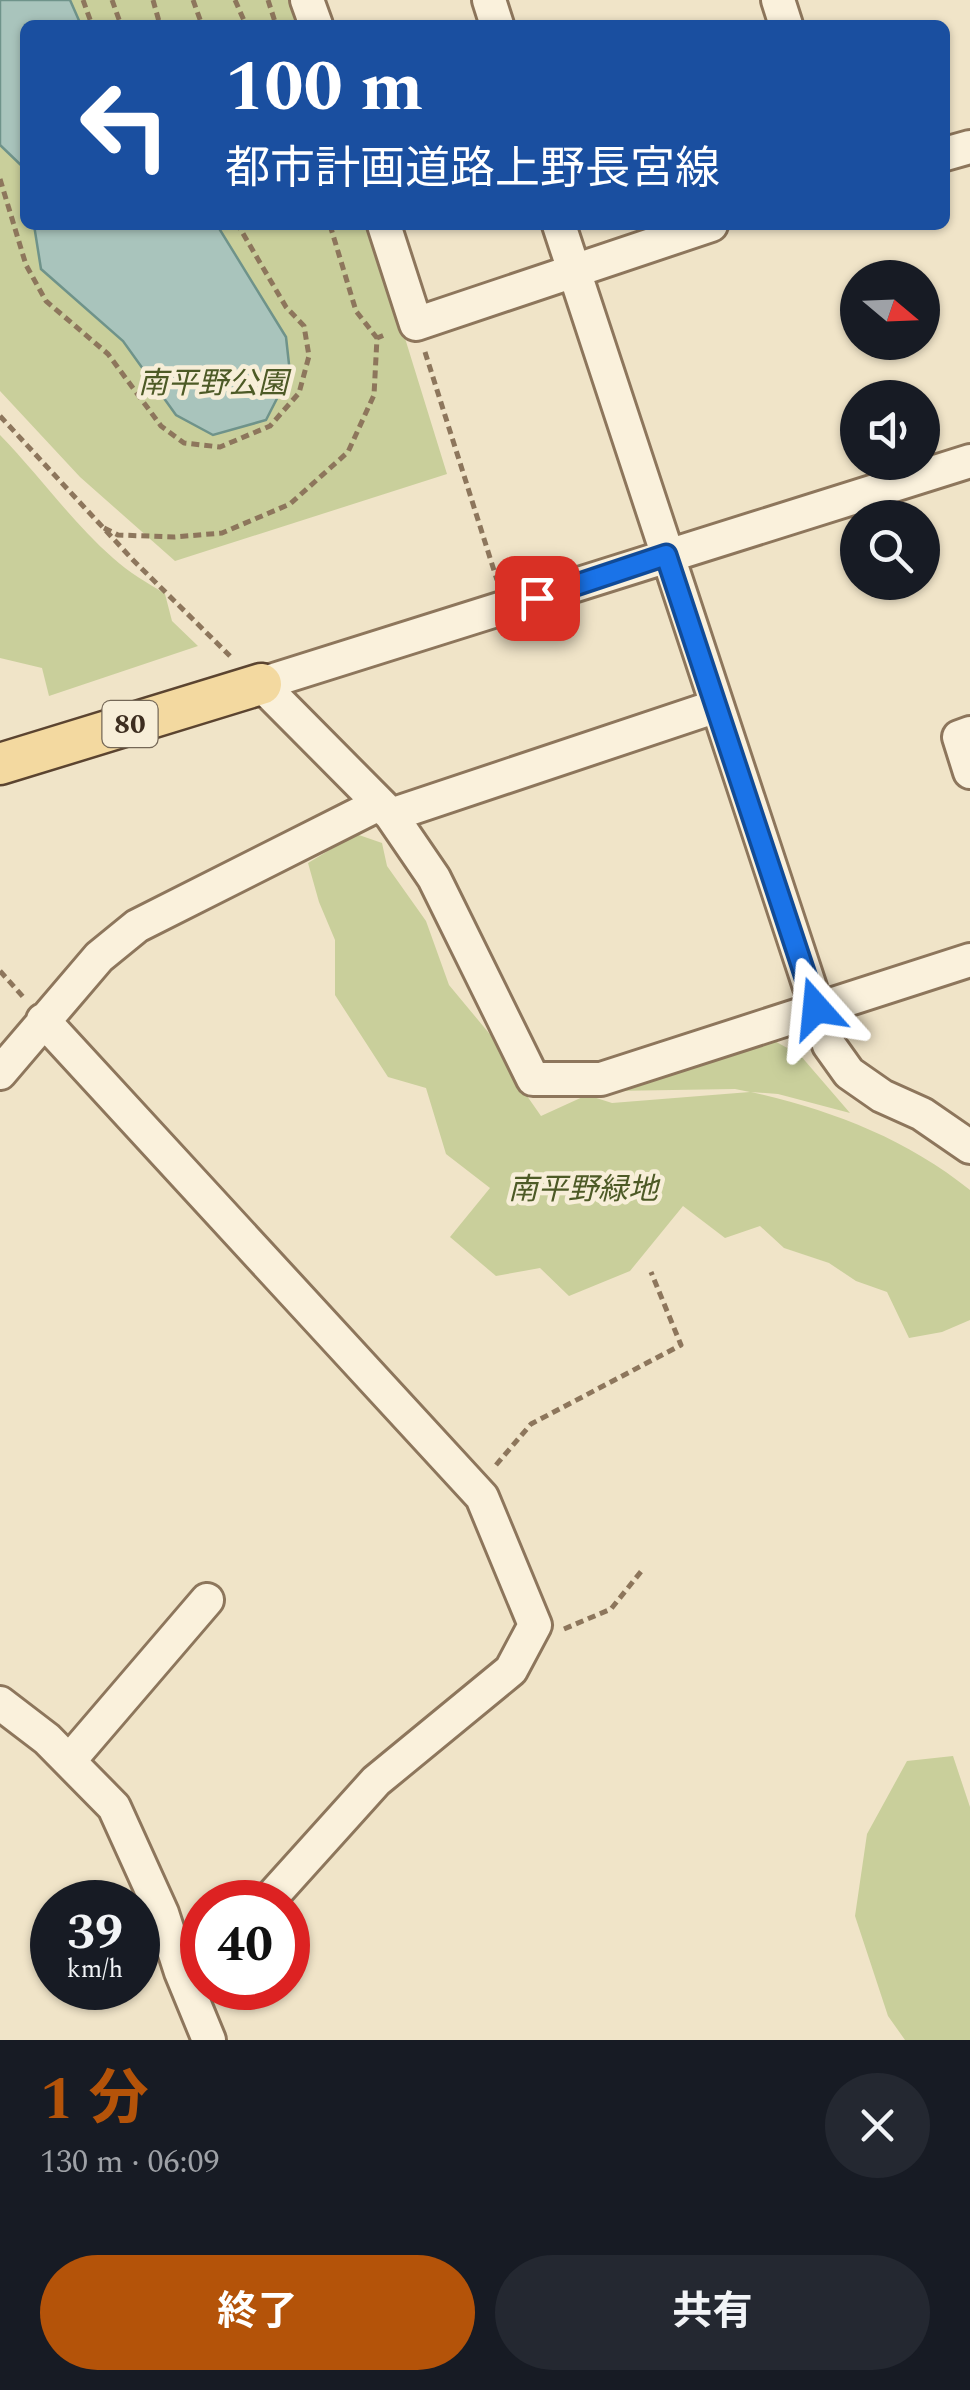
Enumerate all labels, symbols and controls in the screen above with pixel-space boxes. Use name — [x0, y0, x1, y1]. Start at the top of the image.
text: 100 m — [225, 35, 423, 141]
icon: left — [60, 60, 190, 190]
text: 都市計画道路上野長宮線 — [225, 135, 720, 204]
north arrow — [840, 260, 940, 360]
map controls — [840, 260, 940, 600]
park label: 南平野公園 — [138, 361, 292, 407]
button: sound — [840, 380, 940, 480]
button: search — [840, 500, 940, 600]
pin — [495, 556, 580, 641]
icon: arrive — [510, 571, 565, 626]
road number: 80 — [102, 701, 158, 747]
position arrow — [764, 956, 868, 1060]
park label: 南平野緑地 — [508, 1167, 661, 1213]
speed limit sign: 40 — [180, 1880, 310, 2010]
text: 39 — [67, 1895, 123, 1971]
text: km/h — [67, 1951, 123, 1989]
text: 1 分 — [40, 2054, 149, 2146]
button: close — [825, 2073, 930, 2178]
text: 130 m · 06:09 — [40, 2138, 220, 2187]
button: 終了 — [40, 2255, 475, 2370]
button: 共有 — [495, 2255, 930, 2370]

